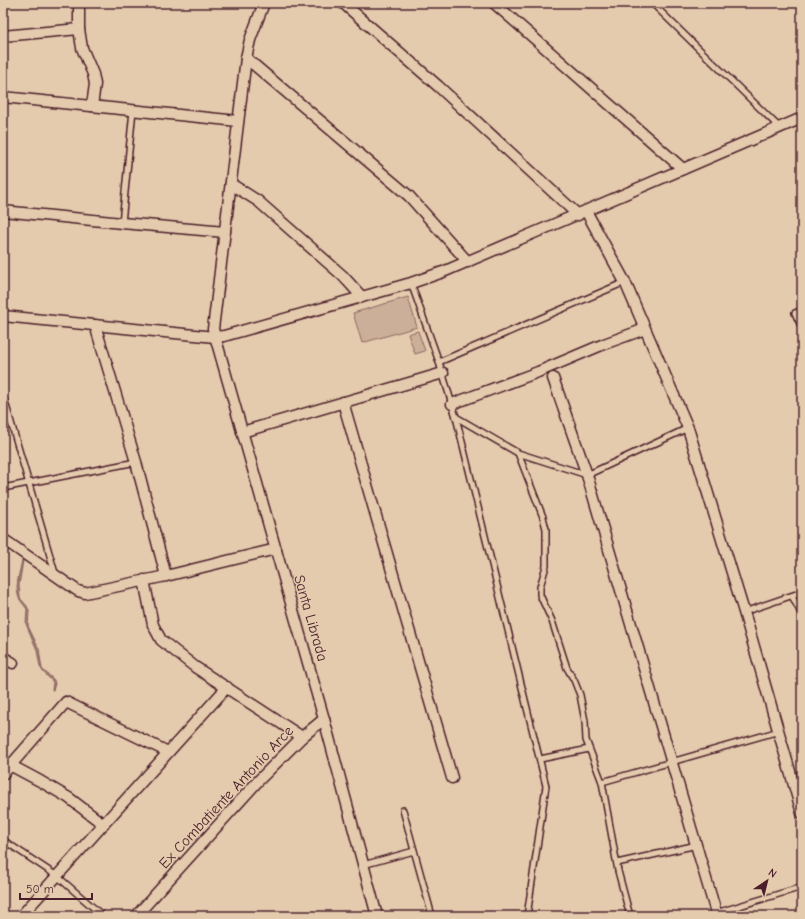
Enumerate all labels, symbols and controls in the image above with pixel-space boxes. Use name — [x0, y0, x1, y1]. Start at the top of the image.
street label: Santa Librada — [290, 573, 332, 663]
street label: Ex Combatiente Antonio Arce — [155, 721, 297, 872]
north arrow — [747, 861, 787, 901]
text: N — [766, 866, 779, 881]
scale bar — [20, 875, 92, 901]
text: 50 m — [26, 882, 54, 896]

